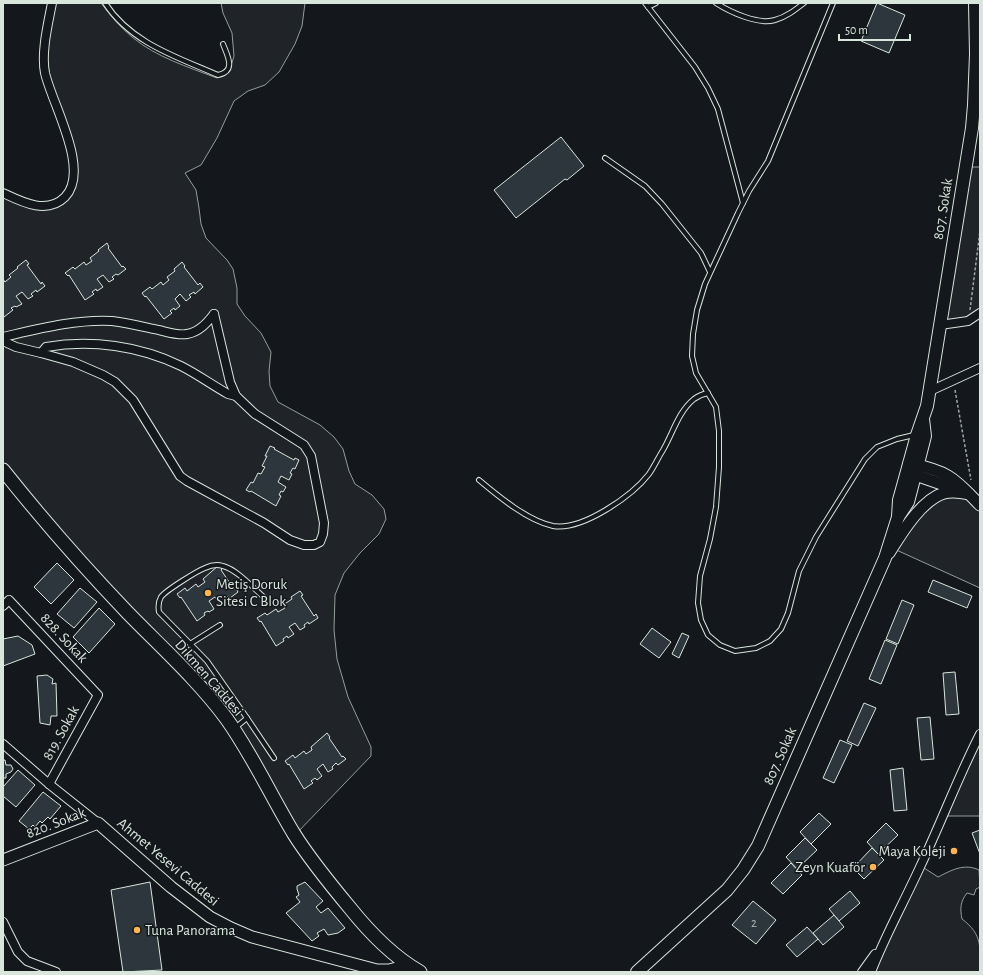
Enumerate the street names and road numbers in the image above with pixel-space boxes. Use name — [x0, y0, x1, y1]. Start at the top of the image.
street label: 807. Sokak — [931, 177, 955, 241]
street label: 828. Sokak — [38, 610, 91, 666]
street label: Dikmen Caddesi — [172, 637, 246, 719]
street label: 819. Sokak — [40, 703, 82, 763]
street label: 807. Sokak — [761, 725, 799, 787]
street label: 820. Sokak — [24, 805, 88, 841]
street label: Ahmet Yesevi Caddesi — [114, 815, 222, 909]

